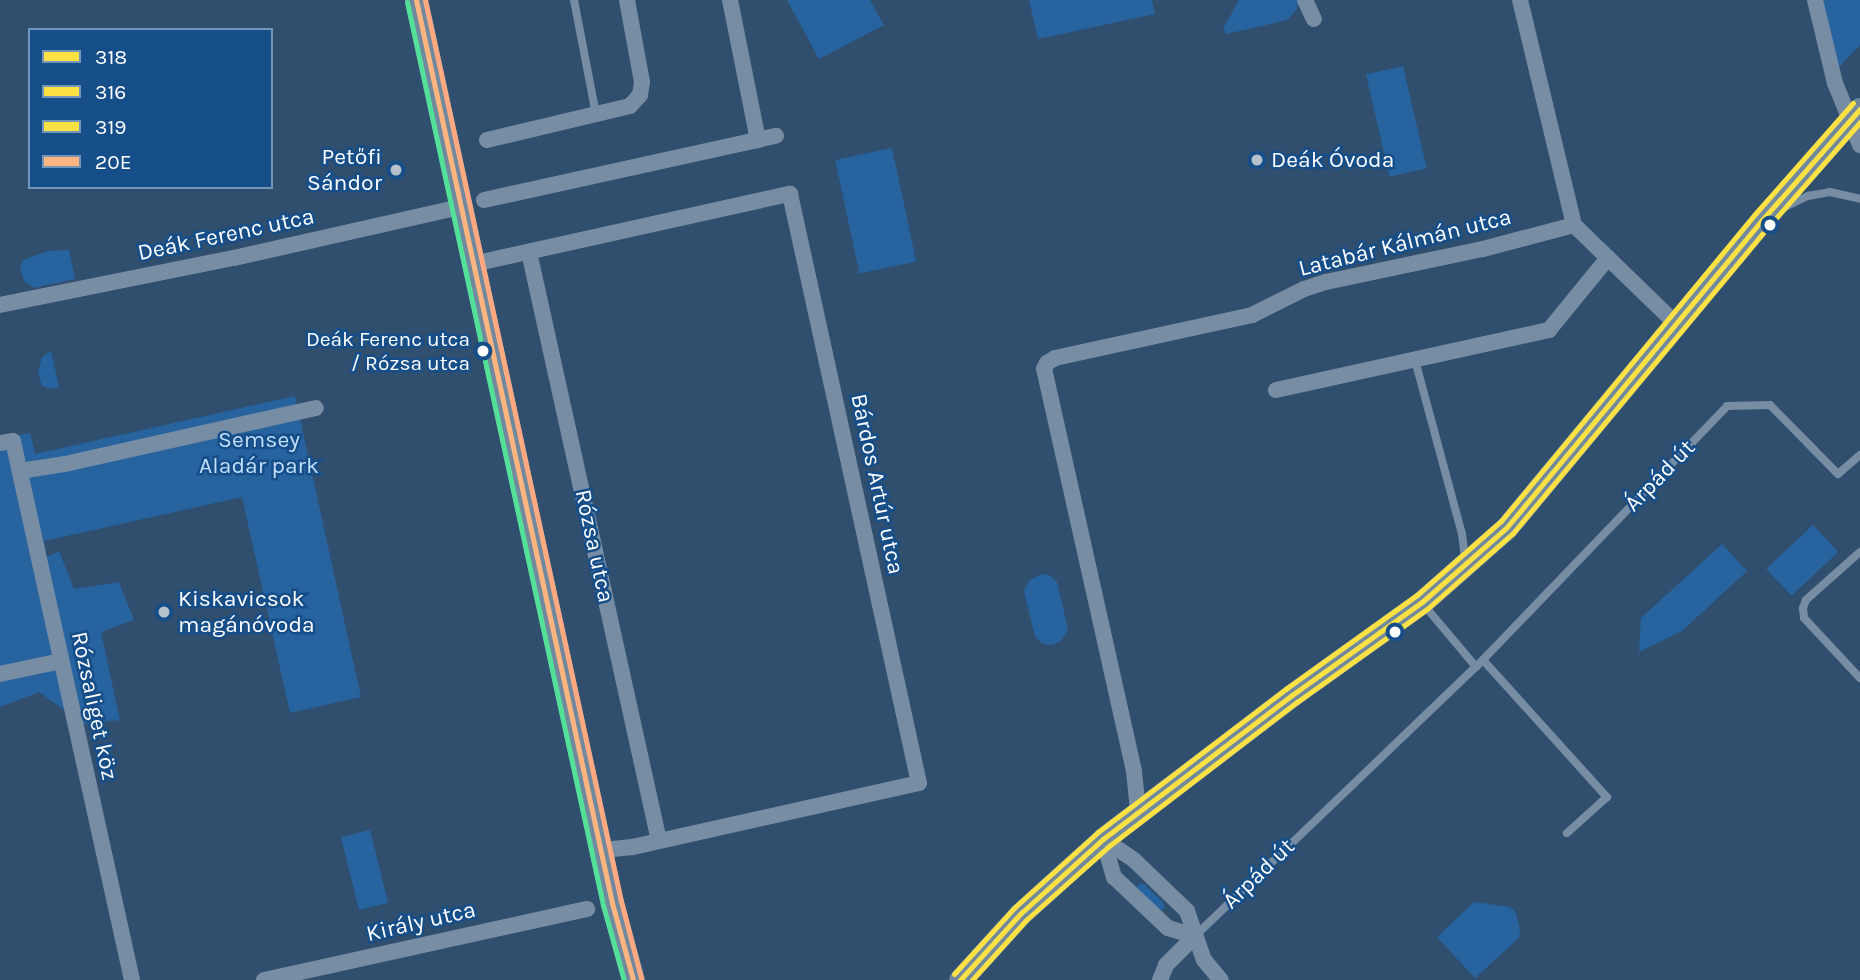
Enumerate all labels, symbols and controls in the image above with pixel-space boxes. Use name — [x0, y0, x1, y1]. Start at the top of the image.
legend — [28, 28, 273, 189]
text: 318 — [95, 45, 127, 69]
text: 316 — [95, 80, 126, 104]
text: 319 — [95, 115, 127, 139]
place label: Petőfi Sándor — [307, 143, 382, 197]
place label: Deák Óvoda — [1271, 146, 1394, 174]
text: 20E — [95, 150, 131, 174]
marker: Deák Óvoda — [1249, 152, 1265, 168]
marker: Petőfi Sándor — [388, 162, 404, 178]
street label: Deák Ferenc utca — [135, 203, 317, 267]
street label: Latabár Kálmán utca — [1296, 203, 1514, 283]
unlabelled marker — [1763, 218, 1777, 232]
place label: Deák Ferenc utca / Rózsa utca — [306, 326, 470, 376]
marker: Deák Ferenc utca / Rózsa utca — [476, 344, 490, 358]
street label: Bárdos Artúr utca — [844, 391, 910, 577]
park label: Semsey Aladár park — [199, 426, 319, 480]
street label: Árpád út — [1619, 434, 1701, 518]
street label: Rózsa utca — [569, 487, 619, 605]
place label: Kiskavicsok magánóvoda — [178, 585, 315, 639]
marker: Kiskavicsok magánóvoda — [156, 604, 172, 620]
unlabelled marker — [1388, 625, 1402, 639]
street label: Rózsaliget köz — [65, 629, 123, 783]
street label: Árpád út — [1217, 833, 1301, 915]
street label: Király utca — [364, 896, 478, 948]

